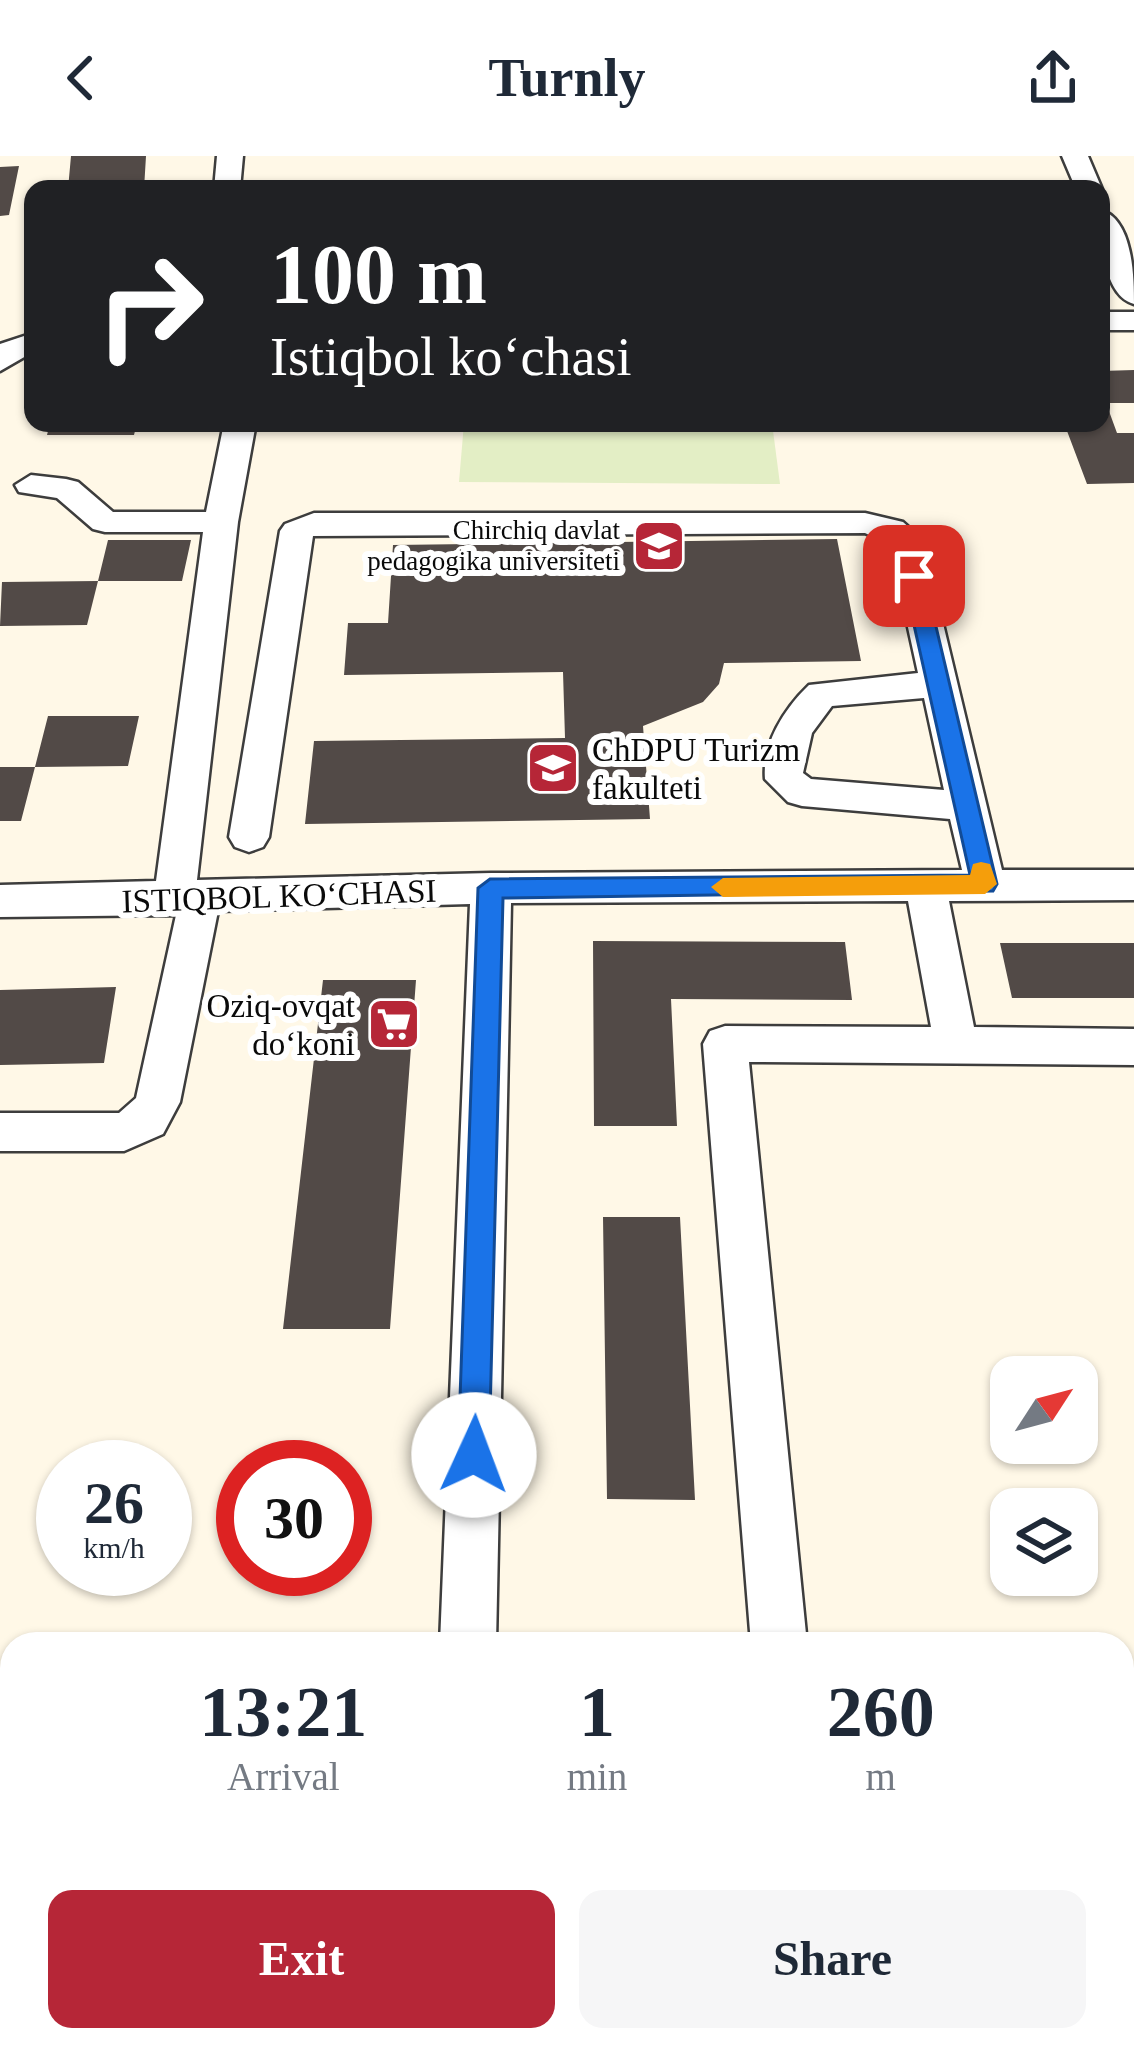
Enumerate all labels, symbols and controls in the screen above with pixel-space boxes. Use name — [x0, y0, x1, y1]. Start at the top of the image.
icon: back — [48, 45, 114, 111]
icon: share — [1020, 45, 1086, 111]
text: Turnly — [488, 48, 646, 108]
icon: right — [72, 228, 228, 384]
text: 100 m — [270, 228, 487, 321]
text: Istiqbol ko‘chasi — [270, 327, 631, 387]
place label: Chirchiq davlat pedagogika universiteti — [367, 515, 620, 576]
school or university icon: Chirchiq davlat pedagogika universiteti — [631, 518, 687, 574]
pin — [863, 525, 965, 627]
icon: arrive — [881, 543, 947, 609]
place label: ChDPU Turizm fakulteti — [592, 732, 800, 806]
school or university icon: ChDPU Turizm fakulteti — [525, 740, 581, 796]
street label: ISTIQBOL KO‘CHASI — [121, 873, 437, 919]
place label: Oziq-ovqat do‘koni — [207, 988, 355, 1062]
supermarket icon: Oziq-ovqat do‘koni — [366, 996, 422, 1052]
north arrow — [990, 1356, 1098, 1464]
map controls — [990, 1356, 1098, 1596]
position arrow — [411, 1392, 537, 1518]
speed limit sign: 30 — [216, 1440, 372, 1596]
text: 26 — [84, 1470, 144, 1536]
button: layers — [990, 1488, 1098, 1596]
text: km/h — [83, 1531, 145, 1564]
text: 13:21 — [199, 1672, 367, 1752]
text: 1 — [579, 1672, 615, 1752]
text: 260 — [827, 1672, 935, 1752]
text: Arrival — [227, 1755, 340, 1798]
text: min — [567, 1755, 627, 1798]
text: m — [865, 1755, 896, 1798]
button: Exit — [48, 1890, 555, 2028]
button: Share — [579, 1890, 1086, 2028]

